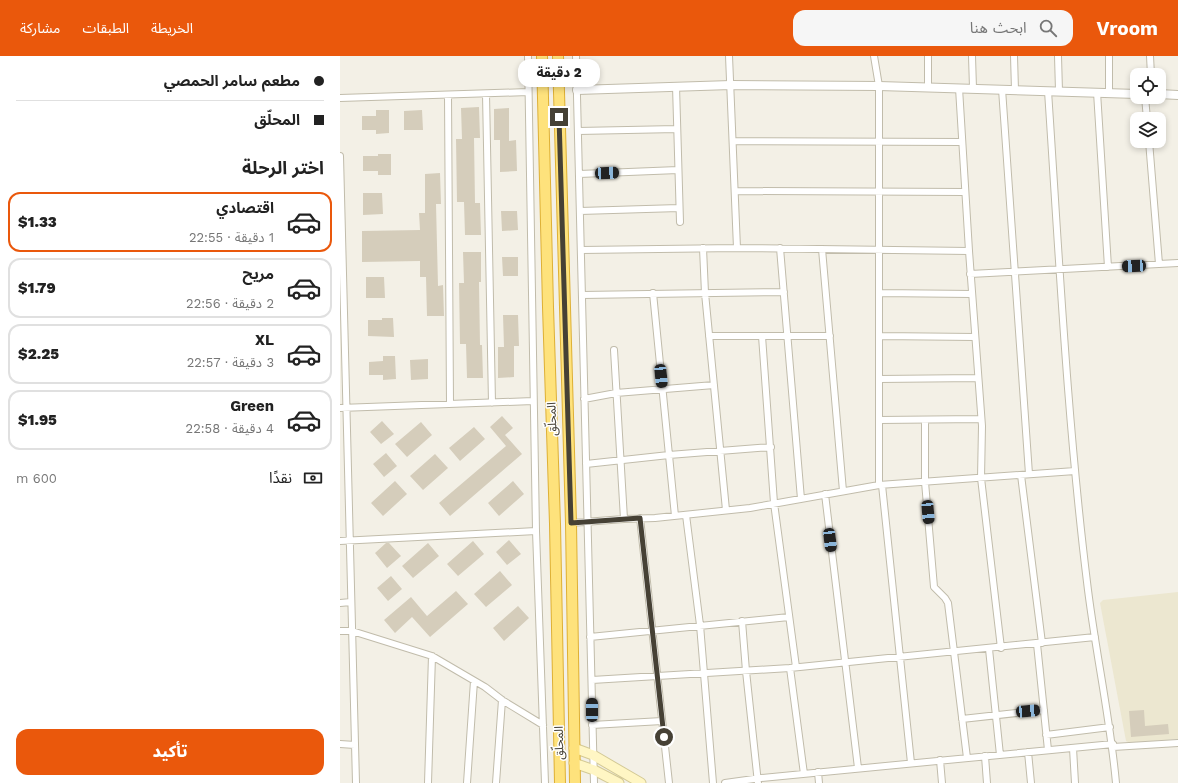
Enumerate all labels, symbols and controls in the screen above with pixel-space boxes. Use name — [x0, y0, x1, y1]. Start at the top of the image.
search box — [793, 10, 1073, 46]
icon: search — [1037, 17, 1059, 39]
text: Vroom — [1097, 17, 1158, 40]
text: ابحث هنا — [970, 19, 1027, 37]
text: مشاركة — [20, 20, 60, 36]
text: الطبقات — [82, 20, 129, 36]
text: الخريطة — [151, 20, 193, 36]
callout: 2 دقيقة — [518, 59, 600, 87]
text: 2 دقيقة — [536, 65, 582, 80]
map controls — [1130, 68, 1166, 148]
button: locate — [1130, 68, 1166, 104]
text: مطعم سامر الحمصي — [164, 72, 300, 90]
route end — [550, 108, 568, 126]
text: المحلّق — [254, 111, 300, 129]
button: layers — [1130, 112, 1166, 148]
text: اختر الرحلة — [242, 157, 324, 178]
car — [595, 166, 619, 180]
text: اقتصادي — [216, 199, 274, 217]
icon: car — [286, 204, 322, 240]
text: $1.33 — [18, 213, 57, 231]
text: 1 دقيقة · 22:55 — [189, 230, 274, 245]
car — [1122, 259, 1146, 273]
text: مريح — [242, 265, 274, 283]
icon: car — [286, 270, 322, 306]
text: $1.79 — [18, 279, 56, 297]
text: 2 دقيقة · 22:56 — [186, 296, 274, 311]
text: XL — [255, 331, 274, 349]
icon: car — [286, 336, 322, 372]
text: $2.25 — [18, 345, 59, 363]
text: 3 دقيقة · 22:57 — [187, 355, 274, 370]
car — [654, 363, 668, 389]
text: Green — [230, 397, 274, 415]
icon: car — [286, 402, 322, 438]
street label: المحلّق — [542, 402, 561, 436]
text: $1.95 — [18, 411, 57, 429]
text: 4 دقيقة · 22:58 — [186, 421, 274, 436]
icon: cash — [302, 467, 324, 489]
text: نقدًا — [269, 469, 292, 487]
text: 600 m — [16, 471, 57, 486]
car — [921, 500, 935, 524]
car — [823, 527, 837, 553]
car — [586, 698, 598, 722]
car — [1016, 704, 1040, 718]
street label: المحلّق — [550, 726, 567, 760]
route start — [655, 728, 673, 746]
button: تأكيد — [16, 729, 324, 775]

